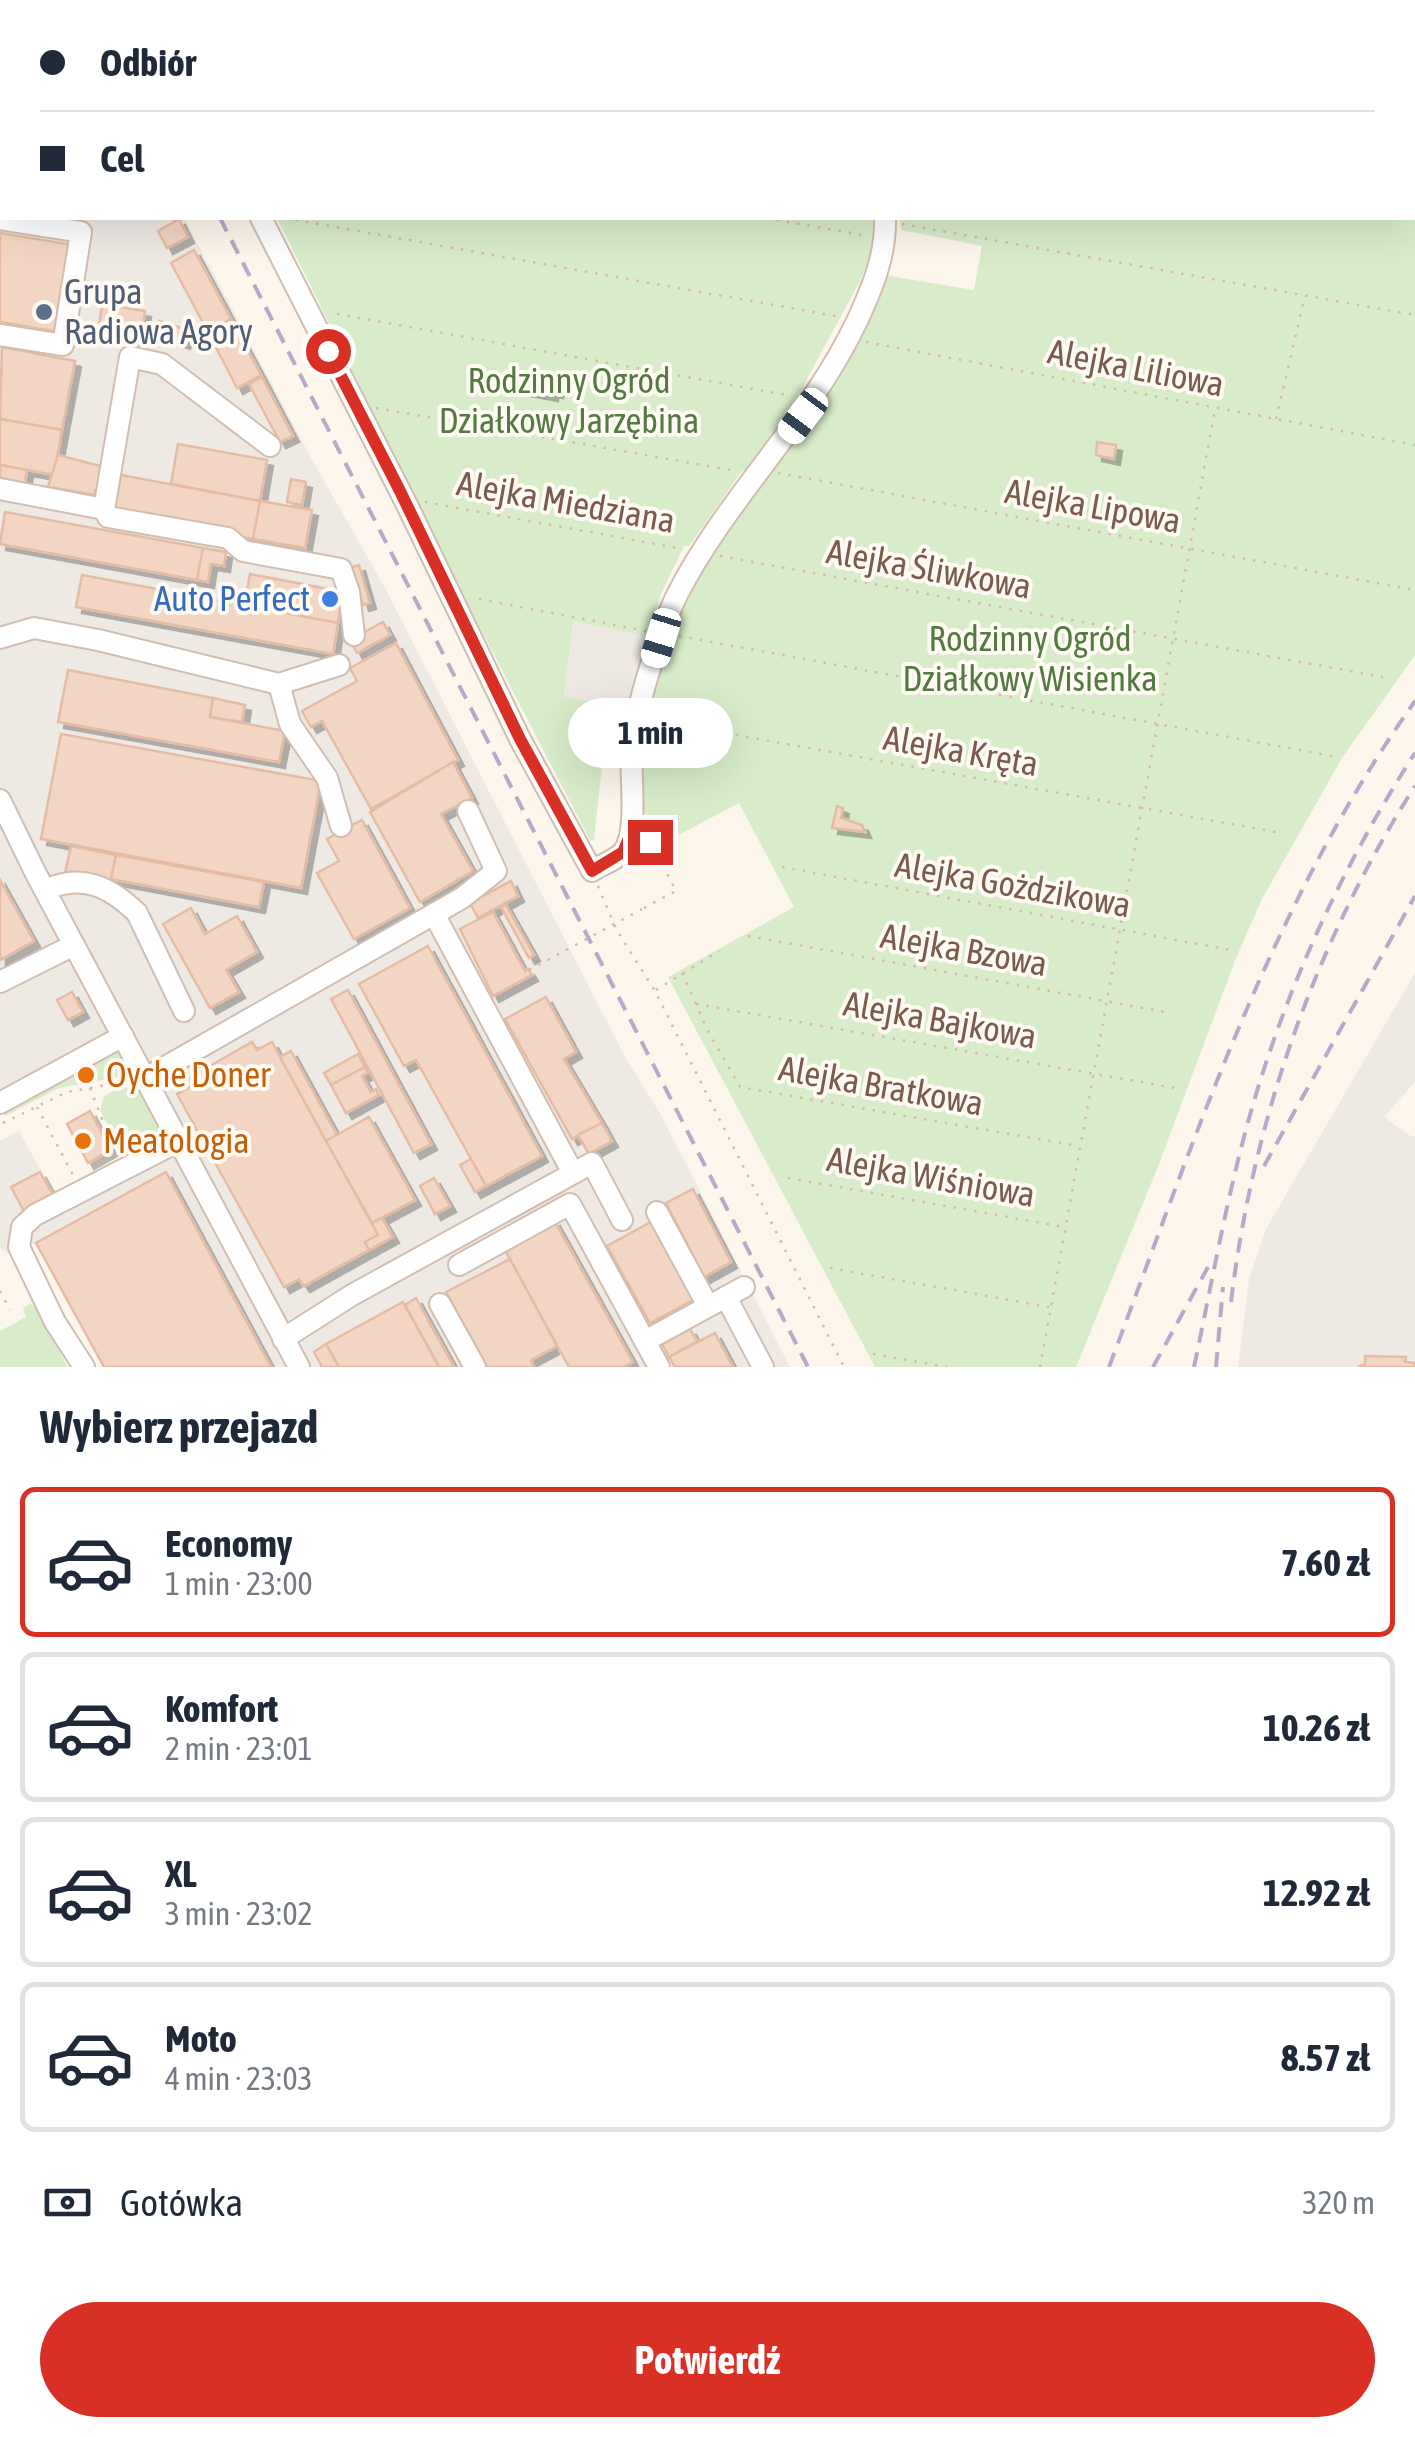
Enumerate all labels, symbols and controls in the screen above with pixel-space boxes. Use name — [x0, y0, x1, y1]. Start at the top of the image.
text: Odbiór — [100, 41, 196, 84]
text: Cel — [100, 137, 144, 180]
place label: Grupa Radiowa Agory — [64, 271, 253, 351]
marker: Grupa Radiowa Agory — [33, 301, 55, 323]
route start — [306, 329, 351, 374]
street label: Alejka Liliowa — [1045, 330, 1228, 404]
park label: Rodzinny Ogród Działkowy Jarzębina — [439, 360, 699, 440]
car — [773, 383, 833, 449]
street label: Alejka Miedziana — [454, 462, 678, 540]
street label: Alejka Lipowa — [1002, 470, 1184, 540]
street label: Alejka Śliwkowa — [824, 530, 1035, 606]
place label: Auto Perfect — [154, 578, 310, 618]
marker: Auto Perfect — [319, 588, 341, 610]
car — [638, 605, 684, 671]
park label: Rodzinny Ogród Działkowy Wisienka — [902, 618, 1158, 698]
callout: 1 min — [568, 697, 732, 767]
text: 1 min — [618, 714, 683, 751]
street label: Alejka Kręta — [881, 717, 1042, 783]
route end — [628, 820, 673, 865]
street label: Alejka Gożdzikowa — [892, 844, 1134, 924]
street label: Alejka Bzowa — [878, 915, 1050, 983]
street label: Alejka Bajkowa — [841, 982, 1040, 1056]
street label: Alejka Bratkowa — [776, 1047, 986, 1123]
place label: Oyche Doner — [106, 1054, 271, 1094]
marker: Oyche Doner — [75, 1064, 97, 1086]
place label: Meatologia — [103, 1120, 250, 1160]
marker: Meatologia — [72, 1130, 94, 1152]
street label: Alejka Wiśniowa — [824, 1138, 1038, 1214]
text: Wybierz przejazd — [40, 1401, 318, 1453]
icon: car — [45, 1517, 135, 1607]
text: Economy — [165, 1522, 292, 1565]
text: 7.60 zł — [1281, 1541, 1370, 1584]
text: 1 min · 23:00 — [165, 1565, 312, 1602]
icon: car — [45, 1682, 135, 1772]
text: Komfort — [165, 1687, 278, 1730]
text: 10.26 zł — [1263, 1706, 1370, 1749]
text: 2 min · 23:01 — [165, 1730, 312, 1767]
icon: car — [45, 1847, 135, 1937]
text: XL — [165, 1852, 197, 1895]
text: 12.92 zł — [1263, 1871, 1370, 1914]
text: 3 min · 23:02 — [165, 1895, 312, 1932]
icon: car — [45, 2012, 135, 2102]
text: Moto — [165, 2017, 237, 2060]
text: 8.57 zł — [1281, 2036, 1370, 2079]
text: 4 min · 23:03 — [165, 2060, 312, 2097]
icon: cash — [40, 2175, 95, 2230]
text: Gotówka — [120, 2181, 243, 2224]
text: 320 m — [1302, 2184, 1375, 2221]
button: Potwierdź — [40, 2302, 1375, 2417]

